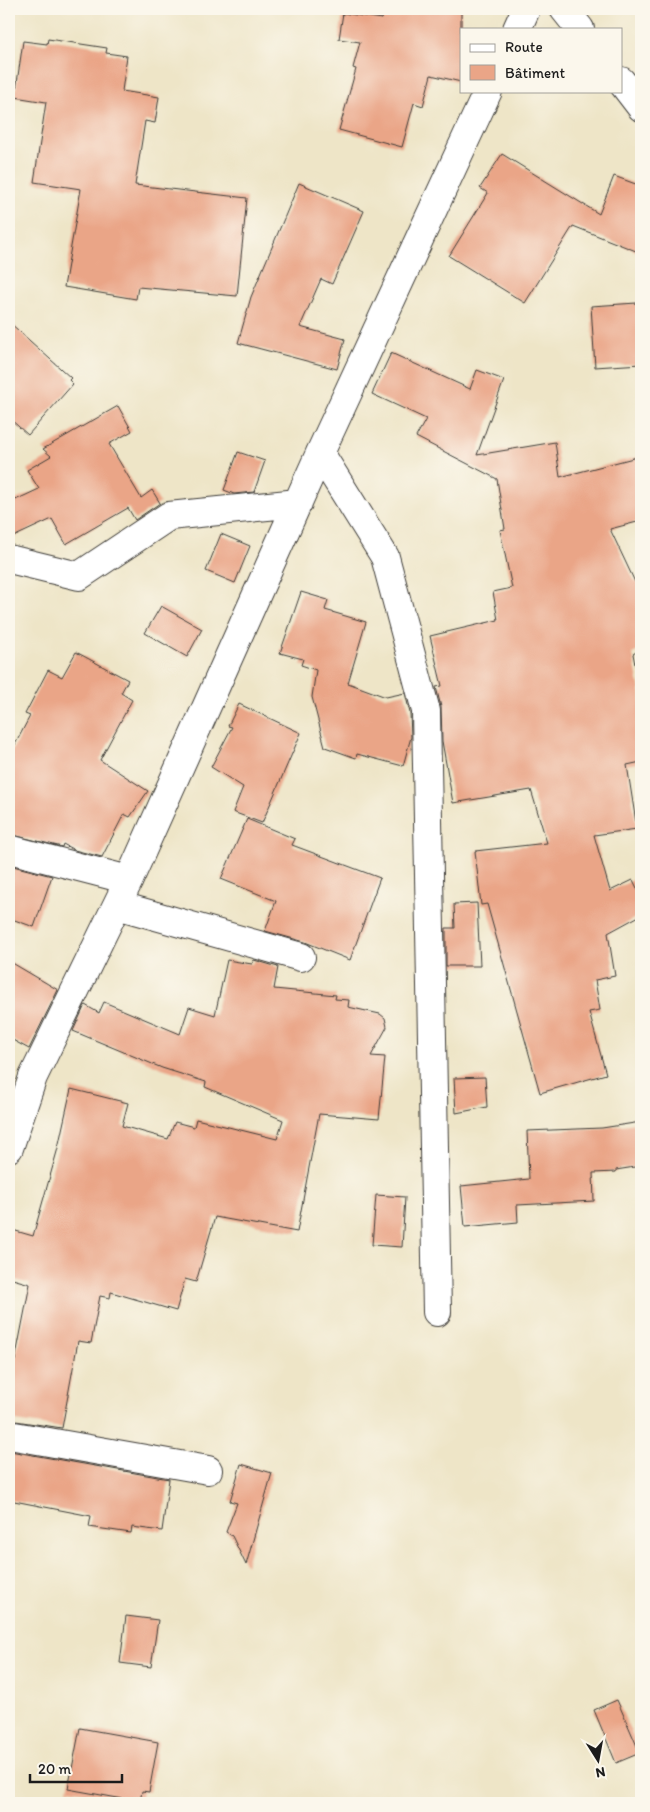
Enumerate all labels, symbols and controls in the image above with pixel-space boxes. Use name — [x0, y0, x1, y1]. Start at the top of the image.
legend — [460, 28, 622, 92]
text: Route — [505, 38, 543, 56]
text: Bâtiment — [505, 64, 566, 82]
north arrow — [572, 1734, 622, 1784]
scale bar — [30, 1752, 122, 1784]
text: 20 m — [38, 1760, 72, 1778]
text: N — [594, 1763, 607, 1782]

